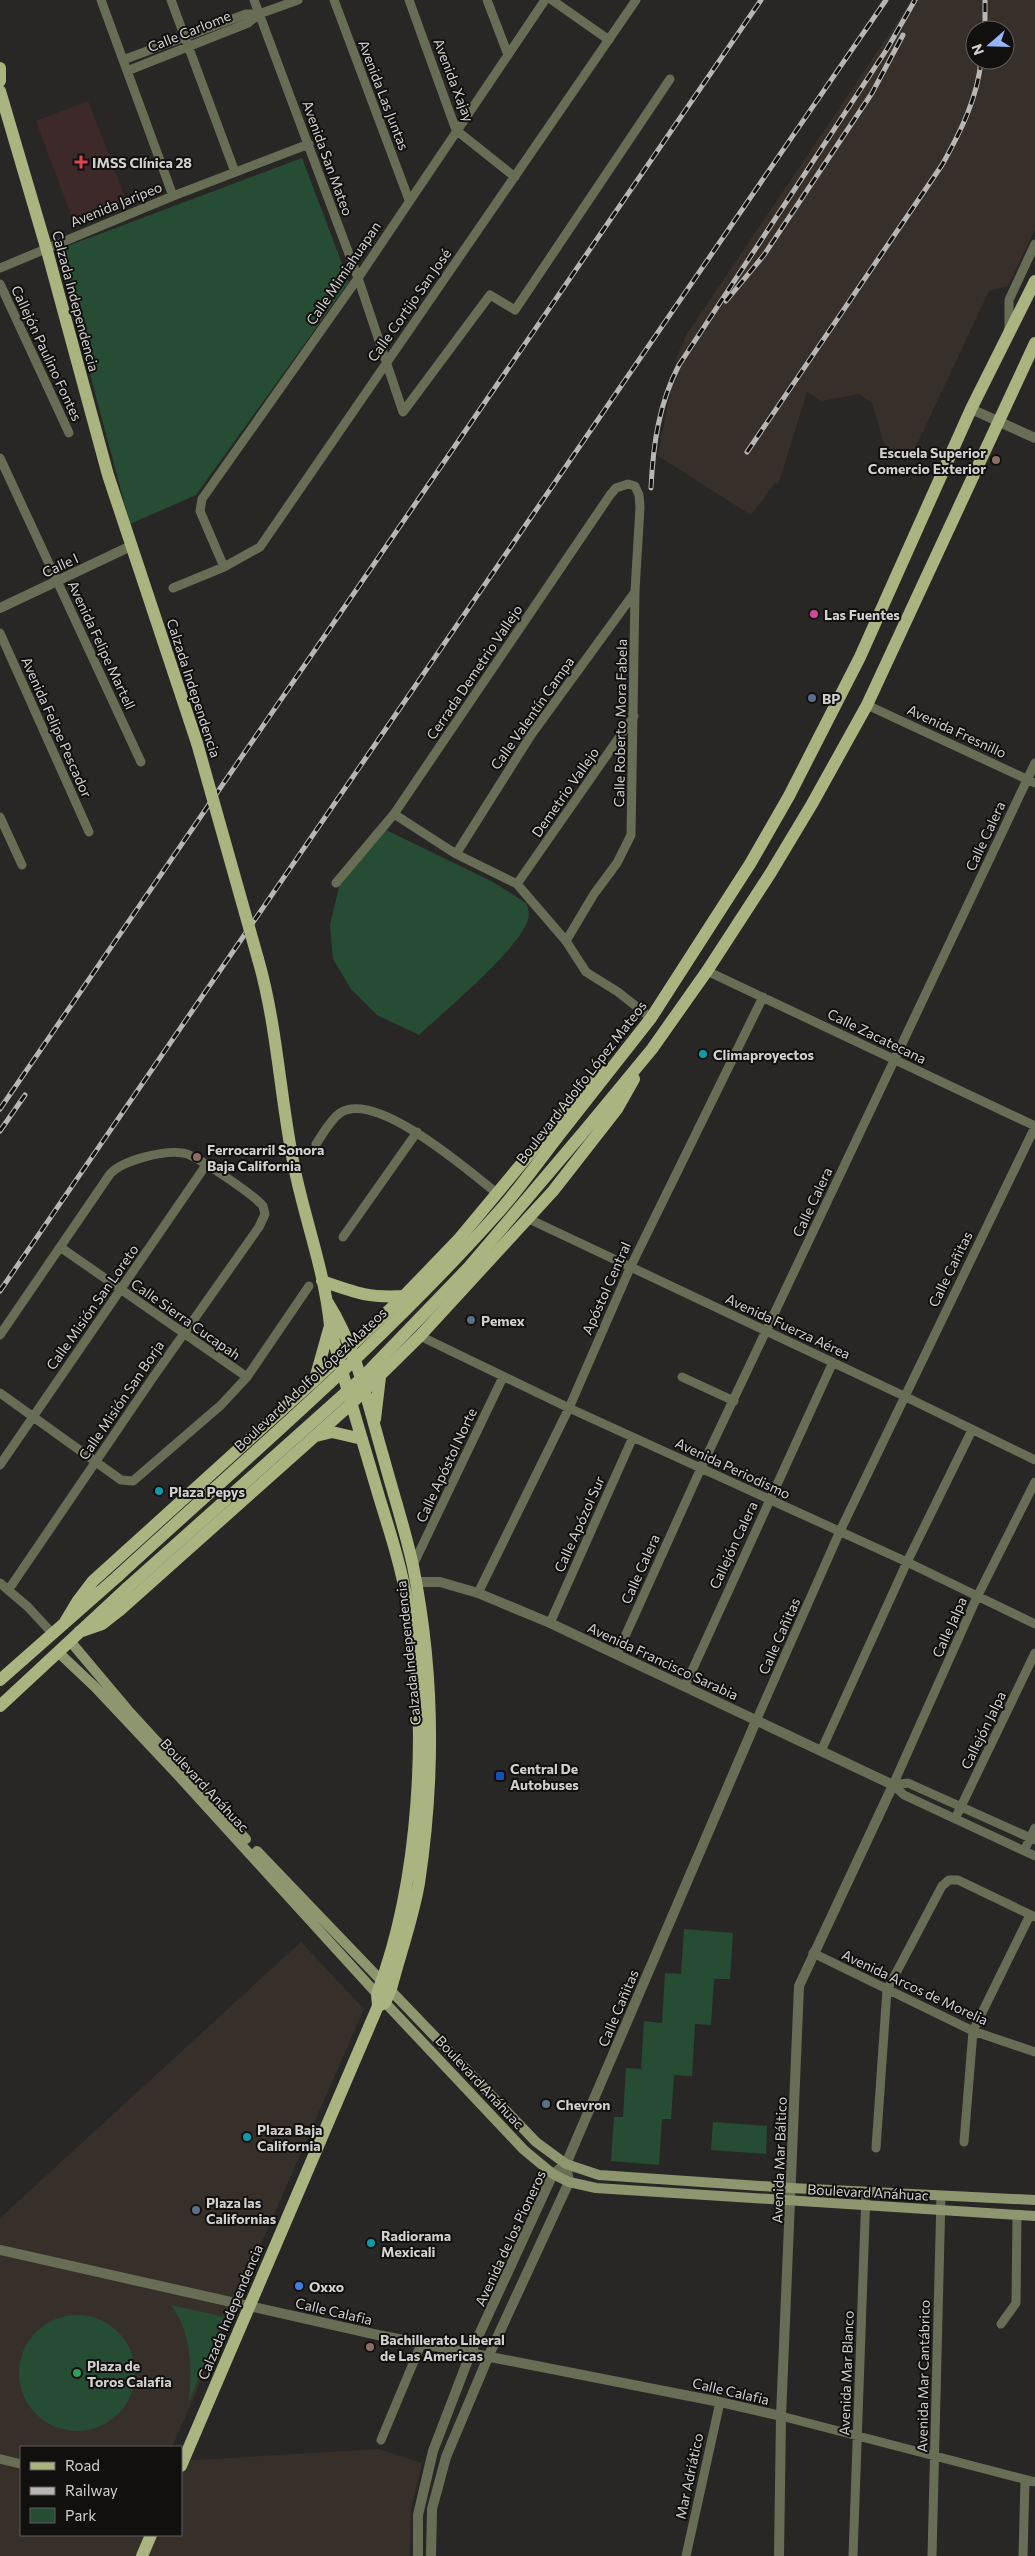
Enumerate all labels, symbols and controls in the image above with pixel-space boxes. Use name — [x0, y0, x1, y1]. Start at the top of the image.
street label: Calle Carlome — [145, 7, 233, 55]
north arrow — [965, 20, 1015, 70]
street label: Avenida Xajay — [430, 36, 478, 124]
street label: Avenida Las Juntas — [355, 37, 413, 153]
text: N — [968, 42, 987, 57]
street label: Avenida San Mateo — [299, 98, 357, 218]
place label: IMSS Clínica 28 — [92, 154, 192, 171]
marker: IMSS Clínica 28 — [74, 155, 88, 169]
street label: Avenida Jaripeo — [67, 178, 165, 230]
street label: Calle Mimiahuapan — [302, 218, 384, 328]
street label: Calzada Independencia — [49, 229, 103, 373]
street label: Calle Cortijo San José — [364, 245, 454, 365]
street label: Callejón Paulino Fontes — [8, 282, 86, 424]
place label: Escuela Superior Comercio Exterior — [868, 444, 986, 477]
marker: Escuela Superior Comercio Exterior — [990, 454, 1002, 466]
street label: Calle I — [39, 549, 81, 581]
street label: Avenida Felipe Martell — [65, 578, 139, 712]
street label: Cerrada Demetrio Vallejo — [422, 601, 526, 743]
place label: Las Fuentes — [824, 606, 900, 623]
marker: Las Fuentes — [808, 608, 820, 620]
street label: Calzada Independencia — [163, 616, 225, 760]
street label: Calle Roberto Mora Fabela — [610, 639, 630, 807]
street label: Calle Valentín Campa — [487, 653, 577, 773]
street label: Avenida Felipe Pescador — [18, 654, 96, 800]
place label: BP — [822, 690, 840, 707]
marker: BP — [806, 692, 818, 704]
street label: Avenida Fresnillo — [905, 701, 1009, 761]
street label: Demetrio Vallejo — [528, 744, 602, 840]
street label: Calle Calera — [962, 799, 1008, 873]
street label: Boulevard Adolfo López Mateos — [512, 997, 650, 1167]
street label: Calle Zacatecana — [825, 1005, 929, 1067]
place label: Climaproyectos — [713, 1046, 814, 1063]
marker: Climaproyectos — [697, 1048, 709, 1060]
place label: Ferrocarril Sonora Baja California — [207, 1141, 324, 1174]
marker: Ferrocarril Sonora Baja California — [191, 1151, 203, 1163]
street label: Calle Calera — [789, 1165, 835, 1239]
street label: Calle Cañitas — [924, 1228, 976, 1310]
street label: Apóstol Central — [578, 1239, 634, 1337]
street label: Calle Misión San Loreto — [42, 1241, 142, 1373]
street label: Calle Sierra Cucapah — [128, 1275, 244, 1363]
street label: Avenida Fuerza Aérea — [723, 1290, 853, 1362]
street label: Boulevard Adolfo López Mateos — [230, 1304, 390, 1454]
place label: Pemex — [481, 1312, 525, 1329]
marker: Pemex — [465, 1314, 477, 1326]
street label: Calle Misión San Borja — [75, 1337, 167, 1463]
street label: Calle Apóstol Norte — [412, 1405, 480, 1525]
street label: Avenida Periodismo — [673, 1434, 793, 1502]
street label: Calle Apózol Sur — [550, 1473, 608, 1575]
place label: Plaza Pepys — [169, 1483, 245, 1500]
marker: Plaza Pepys — [153, 1485, 165, 1497]
street label: Callejón Calera — [705, 1498, 761, 1592]
street label: Calle Calera — [617, 1531, 663, 1607]
street label: Calzada Independencia — [392, 1580, 424, 1726]
street label: Calle Jalpa — [928, 1594, 970, 1660]
street label: Calle Cañitas — [755, 1595, 803, 1677]
street label: Avenida Francisco Sarabia — [585, 1619, 741, 1703]
street label: Callejón Jalpa — [957, 1688, 1009, 1772]
street label: Boulevard Anáhuac — [157, 1735, 253, 1835]
place label: Central De Autobuses — [510, 1760, 579, 1793]
marker: Central De Autobuses — [494, 1770, 506, 1782]
street label: Avenida Arcos de Morelia — [839, 1946, 991, 2028]
street label: Calle Cañitas — [594, 1967, 642, 2049]
street label: Boulevard Anáhuac — [432, 2032, 528, 2132]
place label: Chevron — [556, 2096, 610, 2113]
street label: Avenida Mar Báltico — [768, 2096, 790, 2224]
marker: Chevron — [540, 2098, 552, 2110]
place label: Plaza Baja California — [257, 2121, 322, 2154]
marker: Plaza Baja California — [241, 2131, 253, 2143]
street label: Avenida de los Pioneros — [471, 2167, 549, 2309]
street label: Boulevard Anáhuac — [807, 2180, 929, 2204]
place label: Plaza las Californias — [206, 2194, 277, 2227]
marker: Plaza las Californias — [190, 2204, 202, 2216]
place label: Radiorama Mexicali — [381, 2227, 451, 2260]
marker: Radiorama Mexicali — [365, 2237, 377, 2249]
street label: Calzada Independencia — [194, 2242, 266, 2382]
place label: Oxxo — [309, 2278, 344, 2295]
marker: Oxxo — [293, 2280, 305, 2292]
street label: Calle Calafia — [294, 2294, 374, 2328]
street label: Avenida Mar Cantábrico — [913, 2300, 933, 2452]
street label: Avenida Mar Blanco — [835, 2310, 857, 2436]
place label: Bachillerato Liberal de Las Americas — [380, 2331, 505, 2364]
marker: Bachillerato Liberal de Las Americas — [364, 2341, 376, 2353]
place label: Plaza de Toros Calafia — [87, 2357, 172, 2390]
marker: Plaza de Toros Calafia — [71, 2367, 83, 2379]
street label: Calle Calafia — [691, 2374, 771, 2408]
street label: Mar Adriático — [672, 2431, 706, 2521]
legend — [20, 2446, 182, 2536]
text: Road — [65, 2456, 100, 2474]
text: Railway — [65, 2481, 118, 2499]
text: Park — [65, 2506, 96, 2524]

